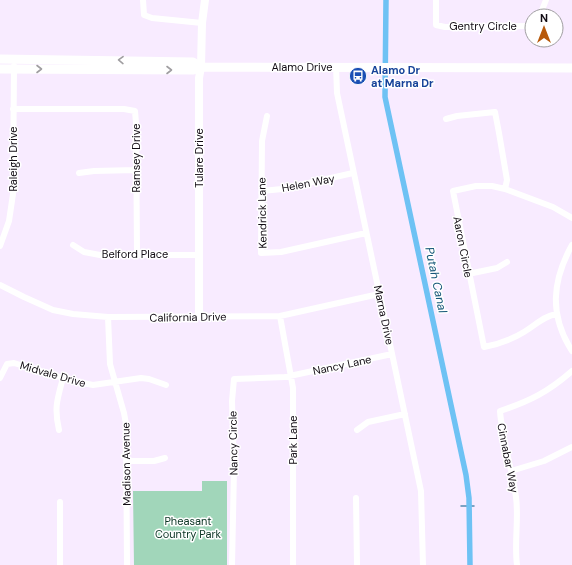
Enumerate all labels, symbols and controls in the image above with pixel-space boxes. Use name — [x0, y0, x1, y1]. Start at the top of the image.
north arrow — [524, 8, 564, 48]
text: N — [540, 11, 548, 25]
street label: Gentry Circle — [449, 19, 517, 33]
one-way arrow — [118, 56, 124, 64]
street label: Alamo Drive — [271, 60, 333, 74]
place label: Alamo Dr at Marna Dr — [371, 63, 434, 90]
one-way arrow — [36, 65, 42, 73]
one-way arrow — [166, 66, 172, 74]
bus stop icon: Alamo Dr at Marna Dr — [348, 66, 368, 86]
street label: Ramsey Drive — [129, 124, 143, 192]
street label: Raleigh Drive — [6, 126, 20, 192]
street label: Tulare Drive — [192, 128, 206, 188]
street label: Helen Way — [280, 171, 336, 195]
street label: Kendrick Lane — [254, 177, 270, 249]
street label: Aaron Circle — [450, 215, 476, 279]
water label: Putah Canal — [421, 246, 451, 315]
street label: Belford Place — [102, 247, 168, 261]
street label: Marna Drive — [371, 284, 397, 346]
street label: California Drive — [149, 309, 227, 325]
street label: Nancy Lane — [311, 352, 373, 378]
street label: Midvale Drive — [18, 358, 88, 390]
street label: Nancy Circle — [225, 411, 241, 475]
street label: Park Lane — [286, 416, 300, 465]
street label: Madison Avenue — [118, 422, 134, 506]
street label: Cinnabar Way — [494, 422, 522, 494]
park label: Pheasant Country Park — [155, 514, 222, 541]

